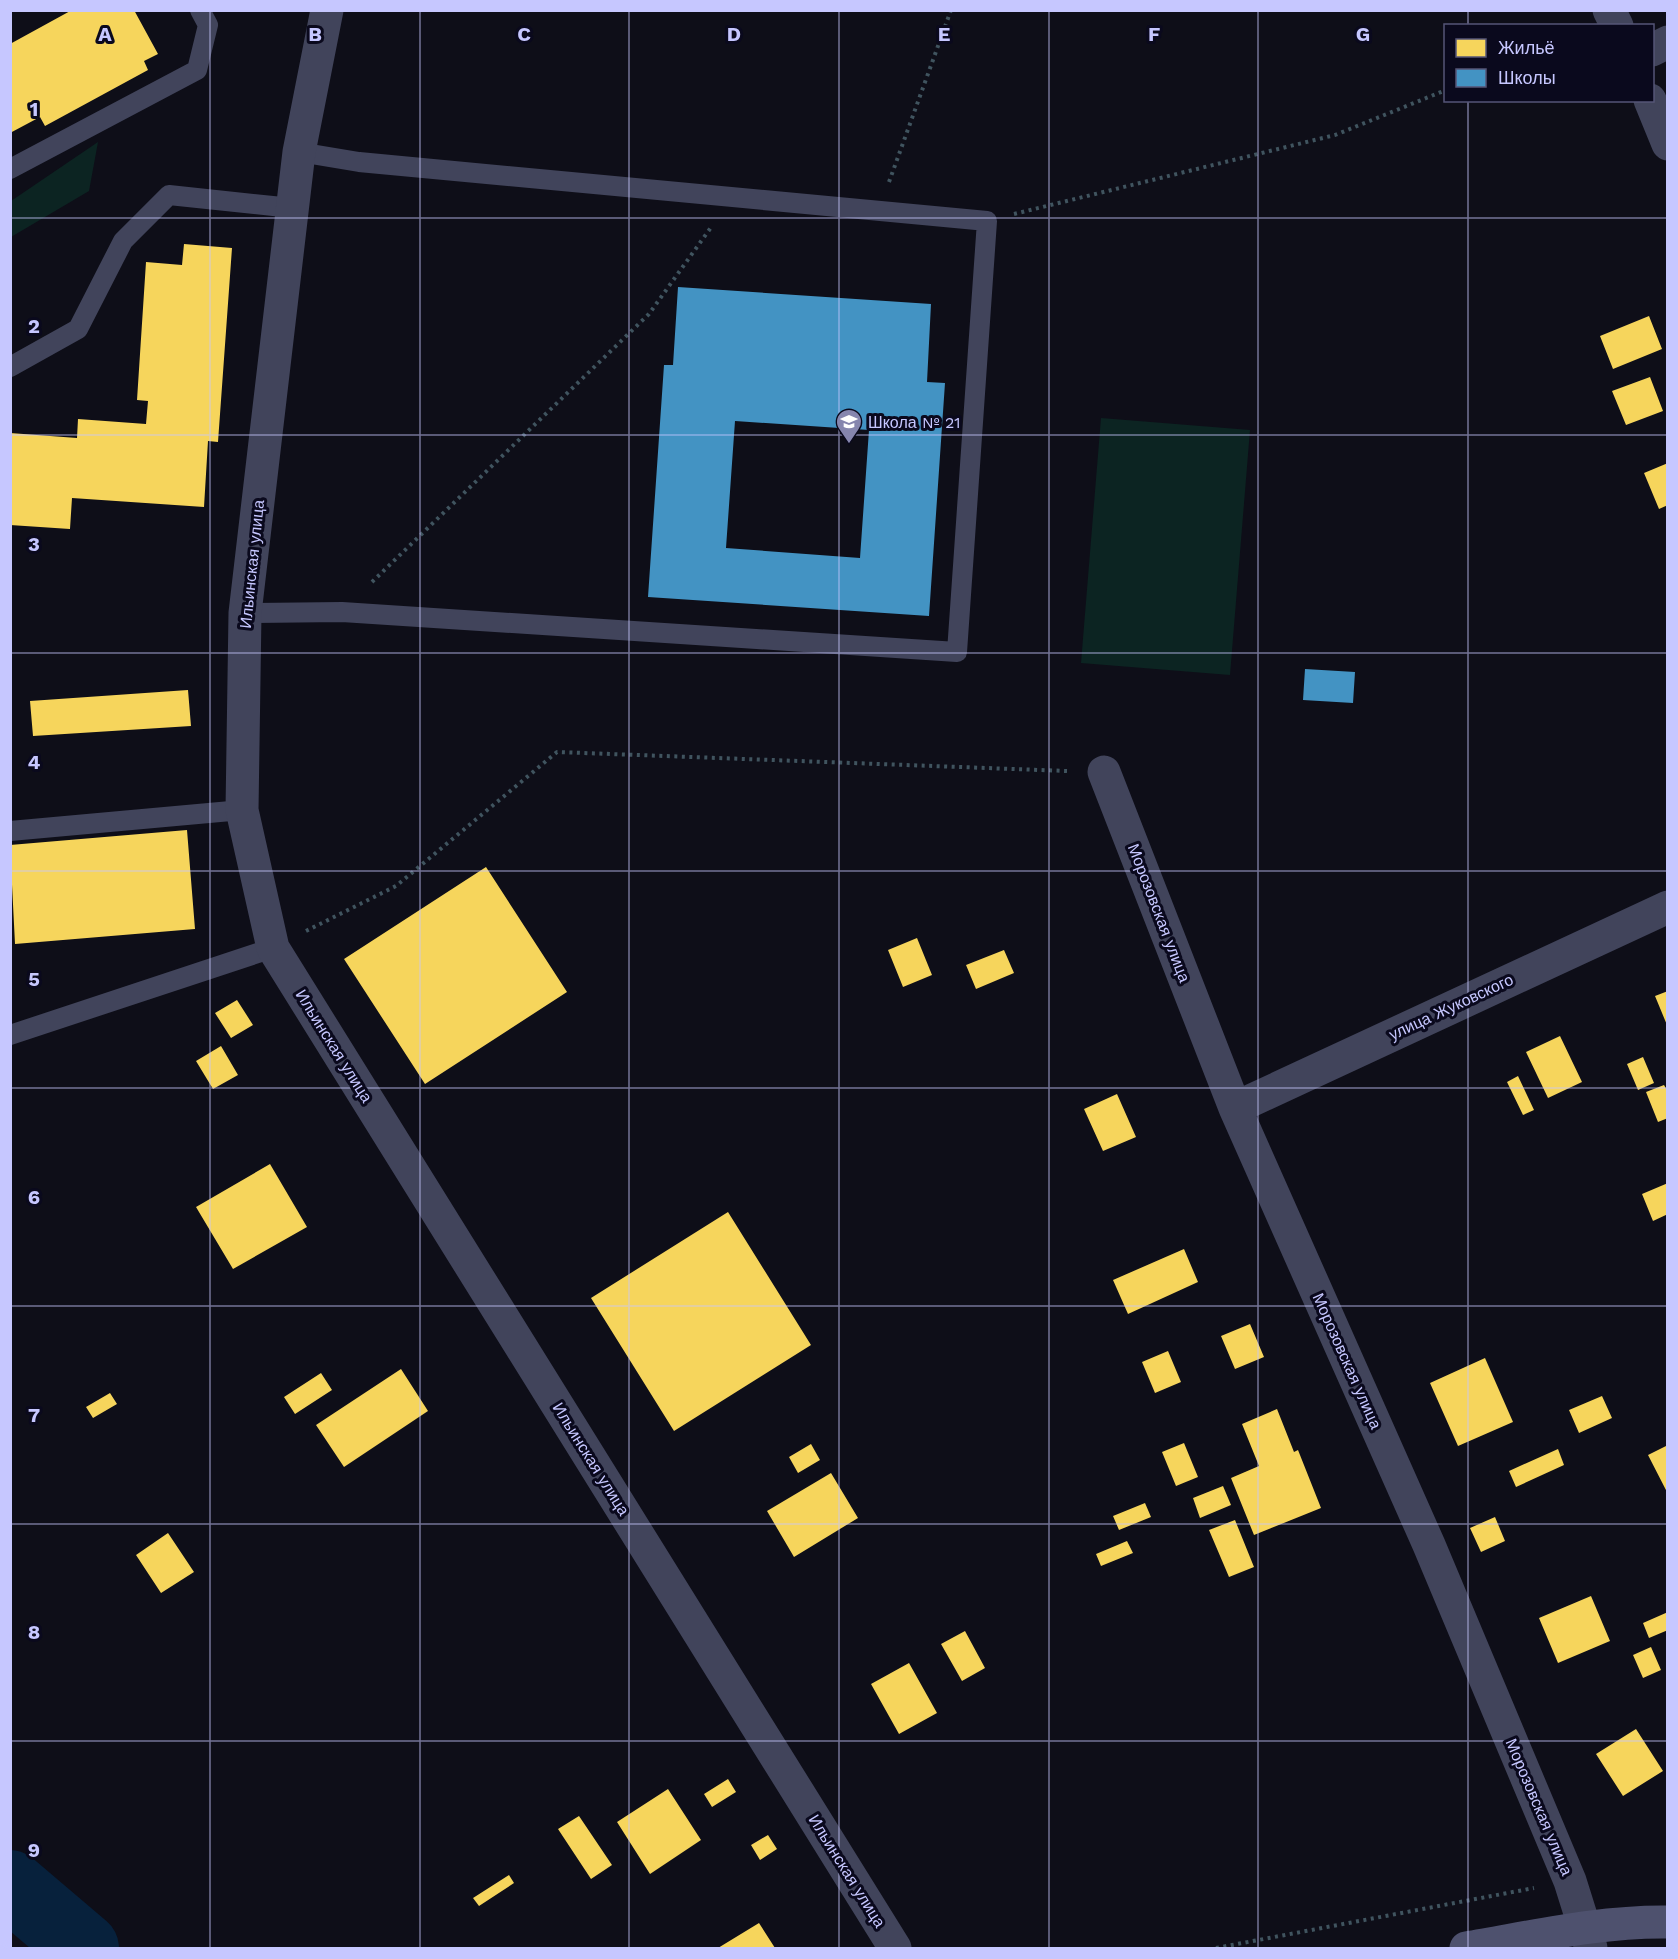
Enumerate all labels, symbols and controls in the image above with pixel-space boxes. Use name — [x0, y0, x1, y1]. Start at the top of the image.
text: A — [98, 22, 112, 46]
text: B — [308, 22, 322, 46]
text: C — [517, 22, 531, 46]
text: D — [727, 22, 741, 46]
text: E — [938, 22, 950, 46]
text: F — [1148, 22, 1160, 46]
text: G — [1356, 22, 1370, 46]
legend — [1444, 24, 1654, 102]
text: Жильё — [1498, 37, 1555, 58]
text: Школы — [1498, 67, 1556, 88]
text: 1 — [30, 97, 38, 121]
text: 2 — [28, 314, 40, 338]
school or university icon: Школа № 21 — [834, 407, 864, 445]
place label: Школа № 21 — [868, 413, 961, 432]
street label: Ильинская улица — [236, 499, 268, 629]
text: 3 — [28, 532, 40, 556]
text: 4 — [28, 750, 41, 774]
street label: Морозовская улица — [1124, 841, 1194, 985]
text: 5 — [28, 967, 40, 991]
street label: улица Жуковского — [1386, 970, 1516, 1044]
street label: Ильинская улица — [292, 986, 376, 1106]
text: 6 — [28, 1185, 40, 1209]
street label: Морозовская улица — [1308, 1290, 1386, 1432]
street label: Ильинская улица — [549, 1399, 633, 1519]
text: 7 — [28, 1403, 40, 1427]
text: 8 — [28, 1620, 40, 1644]
street label: Морозовская улица — [1502, 1736, 1576, 1878]
street label: Ильинская улица — [805, 1811, 889, 1931]
text: 9 — [28, 1838, 40, 1862]

